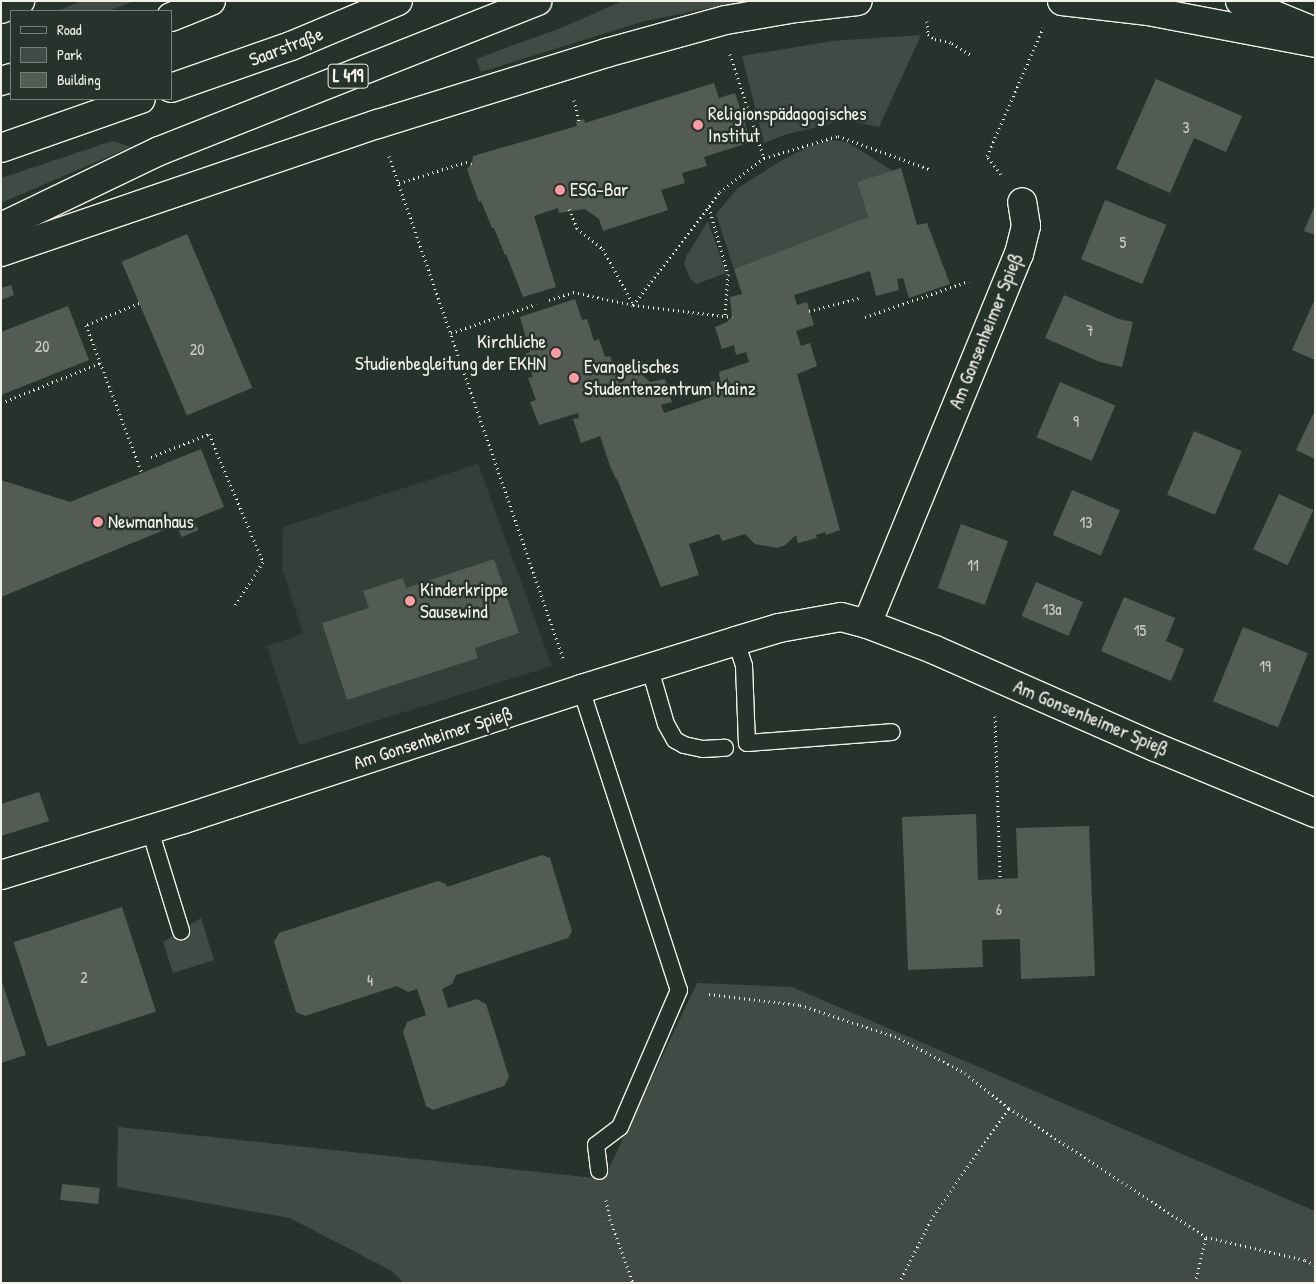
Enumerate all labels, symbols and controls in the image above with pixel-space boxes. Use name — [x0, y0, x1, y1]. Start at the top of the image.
legend — [10, 10, 172, 100]
text: Road — [57, 19, 82, 40]
street label: Saarstraße — [246, 23, 326, 71]
text: Park — [57, 44, 82, 65]
road number: L 419 — [327, 60, 369, 92]
text: Building — [57, 69, 101, 90]
place label: Religionspädagogisches Institut — [708, 103, 867, 147]
house number: 3 — [1182, 117, 1190, 137]
marker: Religionspädagogisches Institut — [692, 119, 704, 131]
place label: ESG-Bar — [570, 179, 628, 201]
marker: ESG-Bar — [554, 184, 566, 196]
house number: 5 — [1120, 232, 1126, 252]
street label: Am Gonsenheimer Spieß — [944, 250, 1028, 412]
house number: 7 — [1086, 320, 1094, 340]
place label: Kirchliche Studienbegleitung der EKHN — [355, 331, 546, 375]
house number: 20 — [35, 336, 49, 356]
house number: 20 — [190, 339, 204, 359]
marker: Kirchliche Studienbegleitung der EKHN — [550, 347, 562, 359]
place label: Evangelisches Studentenzentrum Mainz — [584, 356, 756, 400]
marker: Evangelisches Studentenzentrum Mainz — [568, 372, 580, 384]
house number: 9 — [1073, 411, 1079, 431]
place label: Newmanhaus — [108, 511, 194, 533]
house number: 13 — [1080, 512, 1092, 532]
marker: Newmanhaus — [92, 516, 104, 528]
house number: 11 — [967, 555, 979, 575]
place label: Kinderkrippe Sausewind — [420, 579, 508, 623]
marker: Kinderkrippe Sausewind — [404, 595, 416, 607]
house number: 13a — [1042, 599, 1062, 619]
house number: 15 — [1134, 620, 1146, 640]
house number: 19 — [1259, 656, 1271, 676]
street label: Am Gonsenheimer Spieß — [1010, 675, 1172, 761]
street label: Am Gonsenheimer Spieß — [351, 701, 515, 775]
house number: 6 — [996, 899, 1002, 919]
house number: 2 — [80, 967, 88, 987]
house number: 4 — [367, 970, 373, 990]

